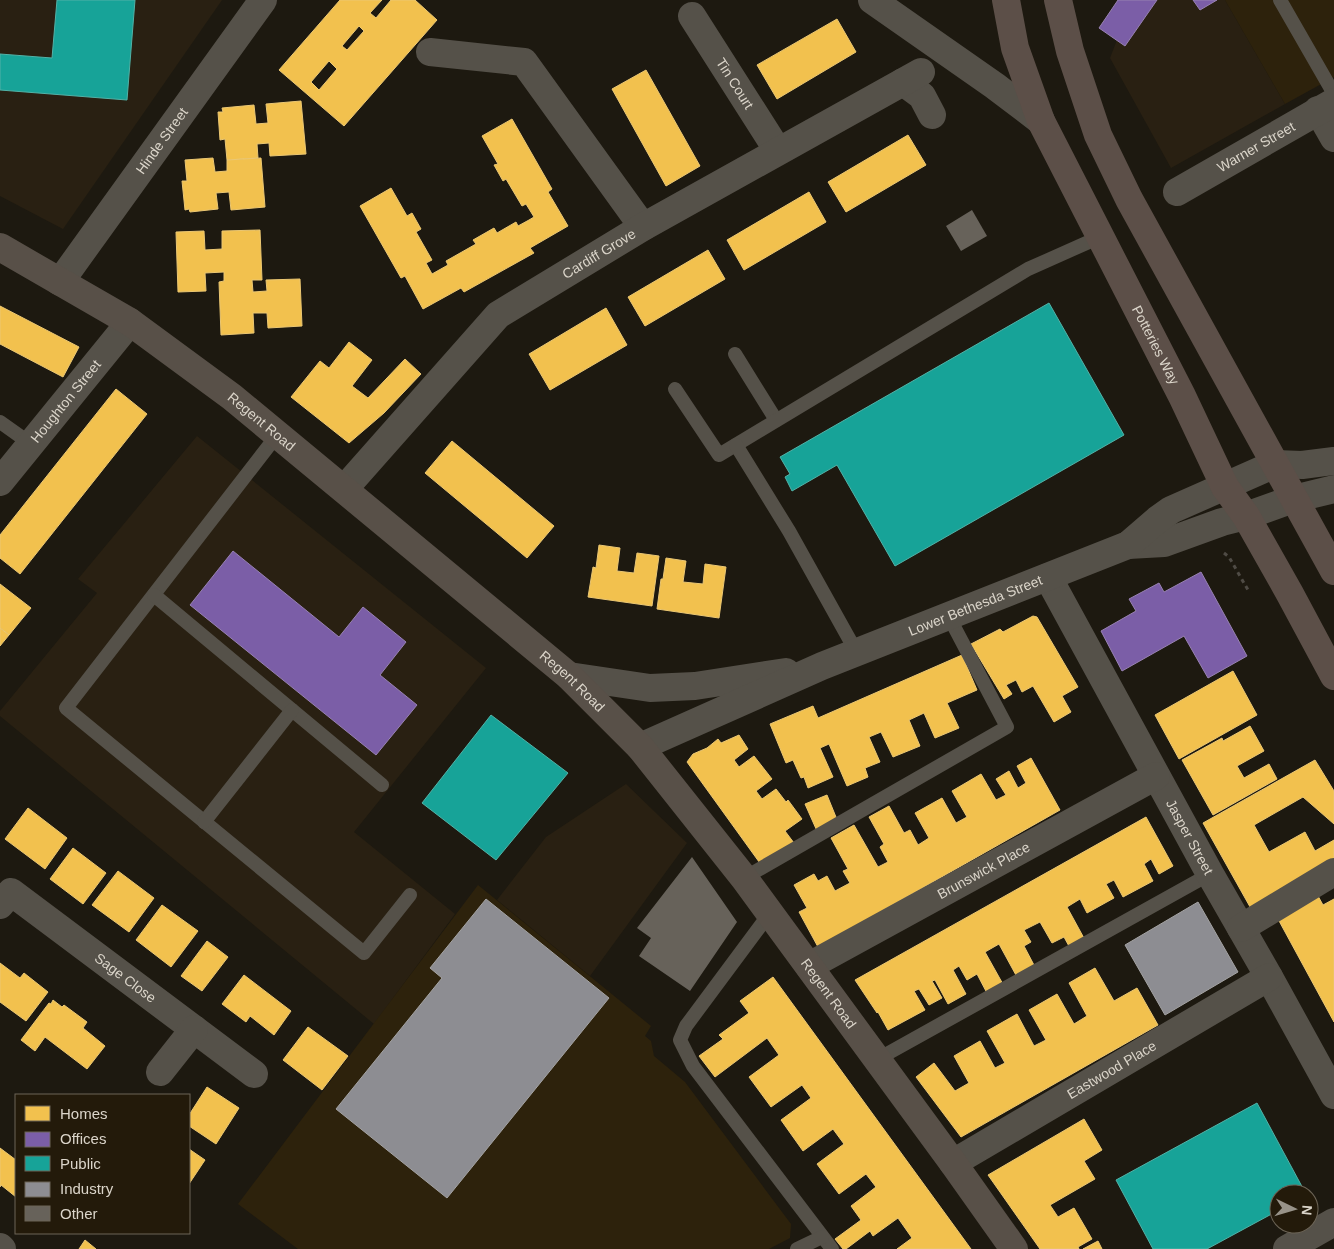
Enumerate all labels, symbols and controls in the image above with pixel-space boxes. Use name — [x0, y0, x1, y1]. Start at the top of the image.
street label: Tin Court — [713, 55, 757, 112]
street label: Hinde Street — [132, 104, 191, 177]
street label: Warner Street — [1214, 118, 1298, 175]
street label: Cardiff Grove — [559, 225, 639, 282]
street label: Potteries Way — [1129, 303, 1183, 387]
street label: Houghton Street — [27, 357, 104, 446]
street label: Regent Road — [225, 389, 298, 454]
street label: Lower Bethesda Street — [906, 572, 1045, 639]
street label: Regent Road — [537, 647, 608, 715]
street label: Jasper Street — [1163, 796, 1217, 877]
street label: Brunswick Place — [935, 839, 1033, 902]
street label: Sage Close — [92, 950, 159, 1006]
street label: Regent Road — [798, 955, 860, 1031]
street label: Eastwood Place — [1064, 1037, 1159, 1102]
legend — [15, 1094, 190, 1234]
text: Homes — [60, 1105, 108, 1122]
text: Offices — [60, 1130, 106, 1147]
text: Public — [60, 1155, 101, 1172]
text: Industry — [60, 1180, 114, 1197]
north arrow — [1269, 1184, 1319, 1234]
text: N — [1299, 1204, 1315, 1216]
text: Other — [60, 1205, 98, 1222]

